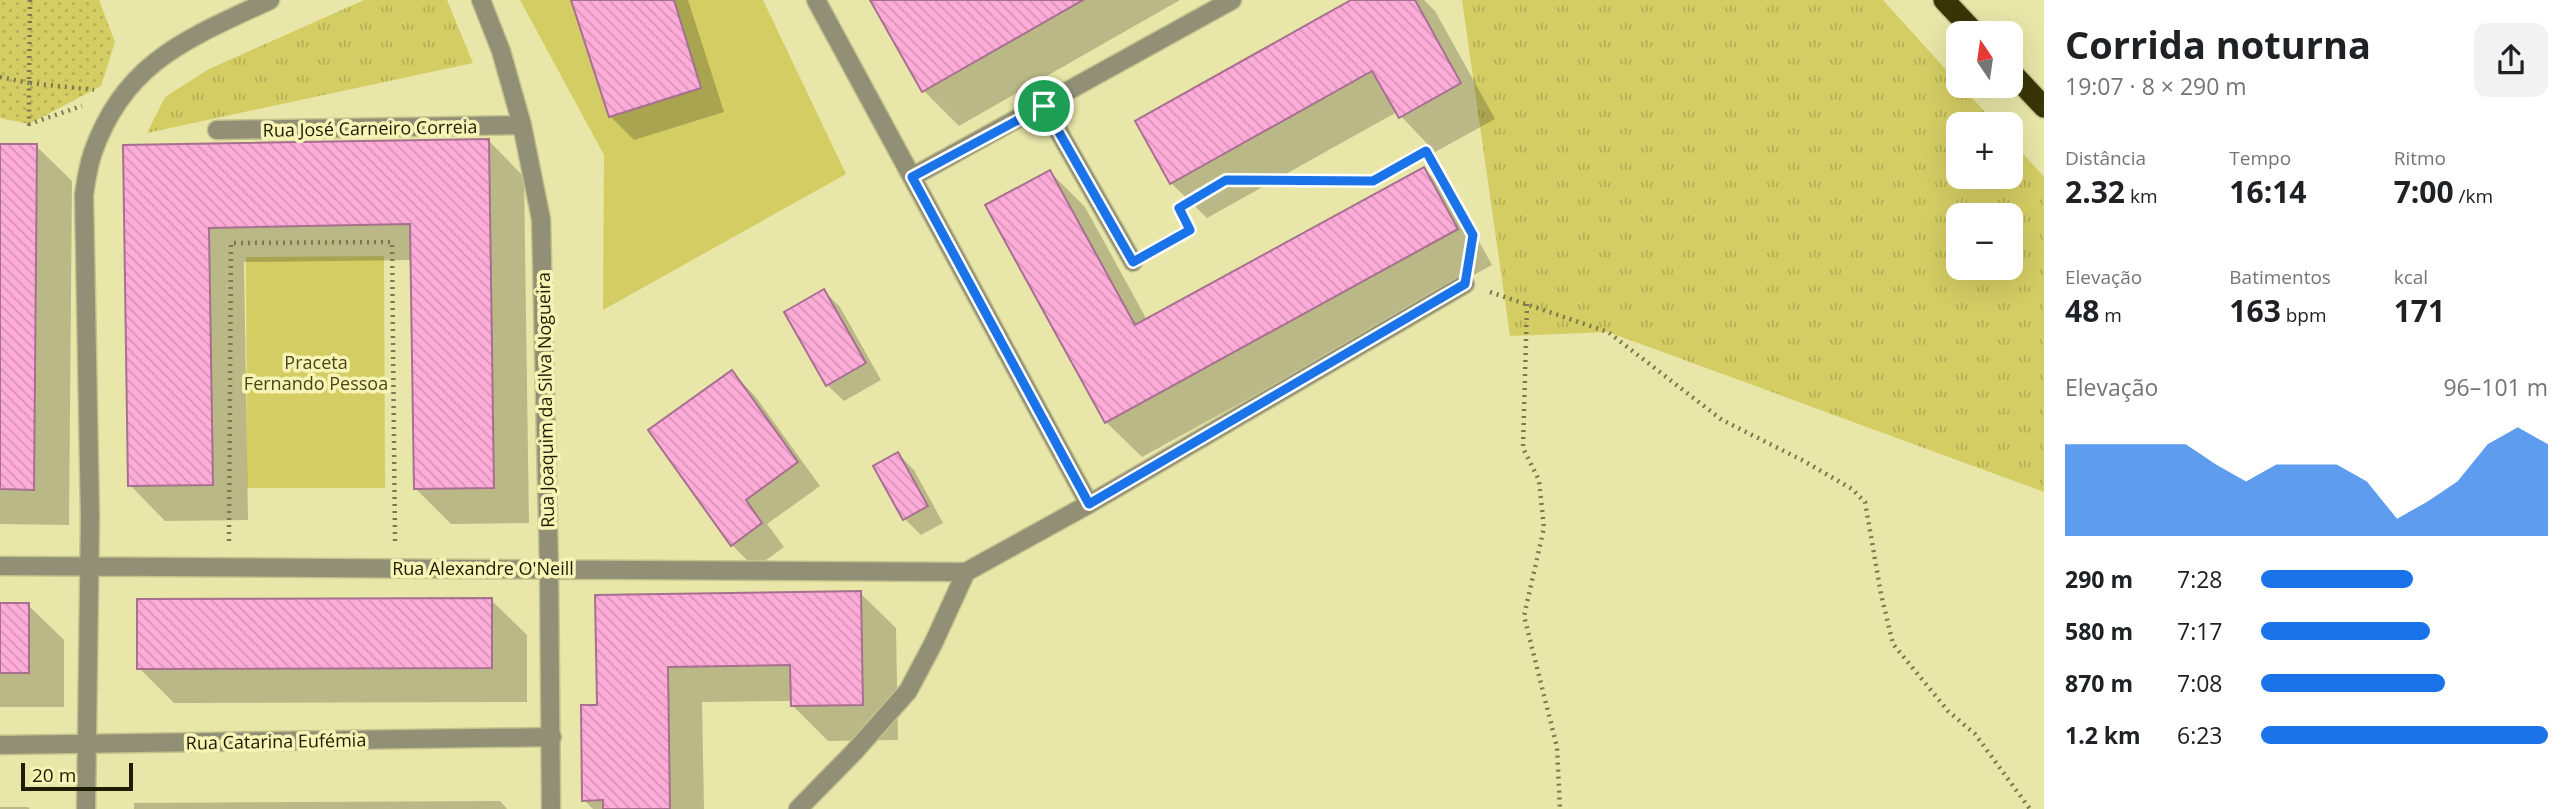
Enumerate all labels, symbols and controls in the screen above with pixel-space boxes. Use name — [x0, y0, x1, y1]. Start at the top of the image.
text: Corrida noturna — [2065, 18, 2371, 70]
north arrow — [1946, 21, 2023, 98]
map controls — [1946, 21, 2023, 280]
button: share — [2474, 23, 2548, 97]
text: 19:07 · 8 × 290 m — [2065, 70, 2247, 102]
pin — [1014, 76, 1074, 136]
icon: arrive — [1025, 87, 1063, 125]
button: + — [1946, 112, 2023, 189]
street label: Rua José Carneiro Correia — [262, 114, 478, 142]
text: Distância — [2065, 145, 2146, 171]
text: Tempo — [2229, 145, 2291, 171]
text: Ritmo — [2394, 145, 2446, 171]
text: 2.32 — [2065, 171, 2125, 212]
text: 16:14 — [2229, 171, 2307, 212]
text: 7:00 — [2394, 171, 2454, 212]
text: km — [2125, 183, 2158, 209]
text: /km — [2454, 183, 2493, 209]
button: − — [1946, 203, 2023, 280]
text: Elevação — [2065, 264, 2142, 290]
text: Batimentos — [2229, 264, 2331, 290]
text: kcal — [2394, 264, 2428, 290]
street label: Rua Joaquim da Silva Nogueira — [531, 272, 559, 528]
text: 48 — [2065, 290, 2099, 331]
text: 163 — [2229, 290, 2281, 331]
text: 171 — [2394, 290, 2445, 331]
text: m — [2099, 302, 2122, 328]
text: bpm — [2281, 302, 2327, 328]
park label: Praceta Fernando Pessoa — [244, 350, 388, 395]
text: Elevação — [2065, 371, 2158, 403]
text: 96–101 m — [2443, 371, 2548, 403]
street label: Rua Alexandre O'Neill — [392, 556, 574, 580]
text: 290 m — [2065, 563, 2133, 595]
text: 7:28 — [2177, 563, 2223, 595]
text: 580 m — [2065, 615, 2133, 647]
text: 7:17 — [2177, 615, 2223, 647]
text: 870 m — [2065, 667, 2133, 699]
text: 7:08 — [2177, 667, 2223, 699]
text: 1.2 km — [2065, 719, 2141, 751]
text: 6:23 — [2177, 719, 2223, 751]
street label: Rua Catarina Eufémia — [185, 727, 367, 755]
scale bar — [21, 760, 133, 792]
text: 20 m — [32, 762, 76, 788]

